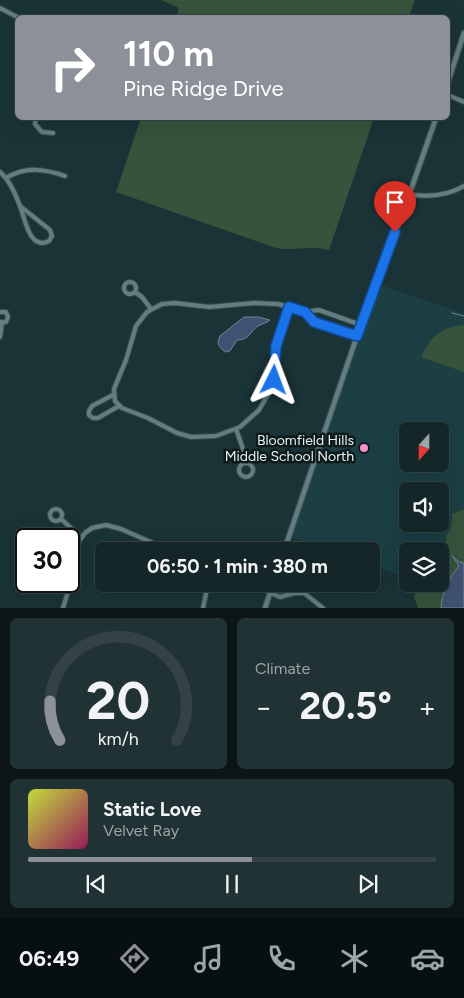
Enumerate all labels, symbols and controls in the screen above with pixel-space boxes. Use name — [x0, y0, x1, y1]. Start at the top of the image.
text: 110 m — [123, 33, 214, 75]
icon: right — [40, 35, 105, 100]
text: Pine Ridge Drive — [123, 75, 284, 102]
pin — [374, 181, 416, 232]
icon: arrive — [381, 188, 409, 216]
position arrow — [247, 353, 299, 405]
north arrow — [399, 422, 449, 472]
map controls — [399, 422, 449, 592]
place label: Bloomfield Hills Middle School North — [225, 432, 354, 465]
marker: Bloomfield Hills Middle School North — [358, 442, 370, 454]
button: sound — [399, 482, 449, 532]
speed limit sign: 30 — [15, 528, 80, 593]
button: layers — [399, 542, 449, 592]
text: 06:50 · 1 min · 380 m — [147, 555, 328, 578]
text: Climate — [255, 659, 310, 678]
text: 20 — [87, 670, 150, 732]
text: 20.5° — [299, 683, 392, 729]
text: − — [255, 690, 272, 724]
text: + — [419, 690, 436, 724]
text: km/h — [98, 728, 139, 749]
text: Static Love — [103, 798, 201, 821]
text: Velvet Ray — [103, 821, 179, 840]
icon: previous — [82, 870, 110, 898]
icon: pause — [218, 870, 246, 898]
icon: next — [354, 870, 382, 898]
icon: directions — [117, 941, 152, 976]
icon: music — [191, 941, 226, 976]
icon: phone — [264, 941, 299, 976]
icon: climate — [337, 941, 372, 976]
icon: car — [410, 941, 445, 976]
text: 06:49 — [19, 945, 79, 972]

